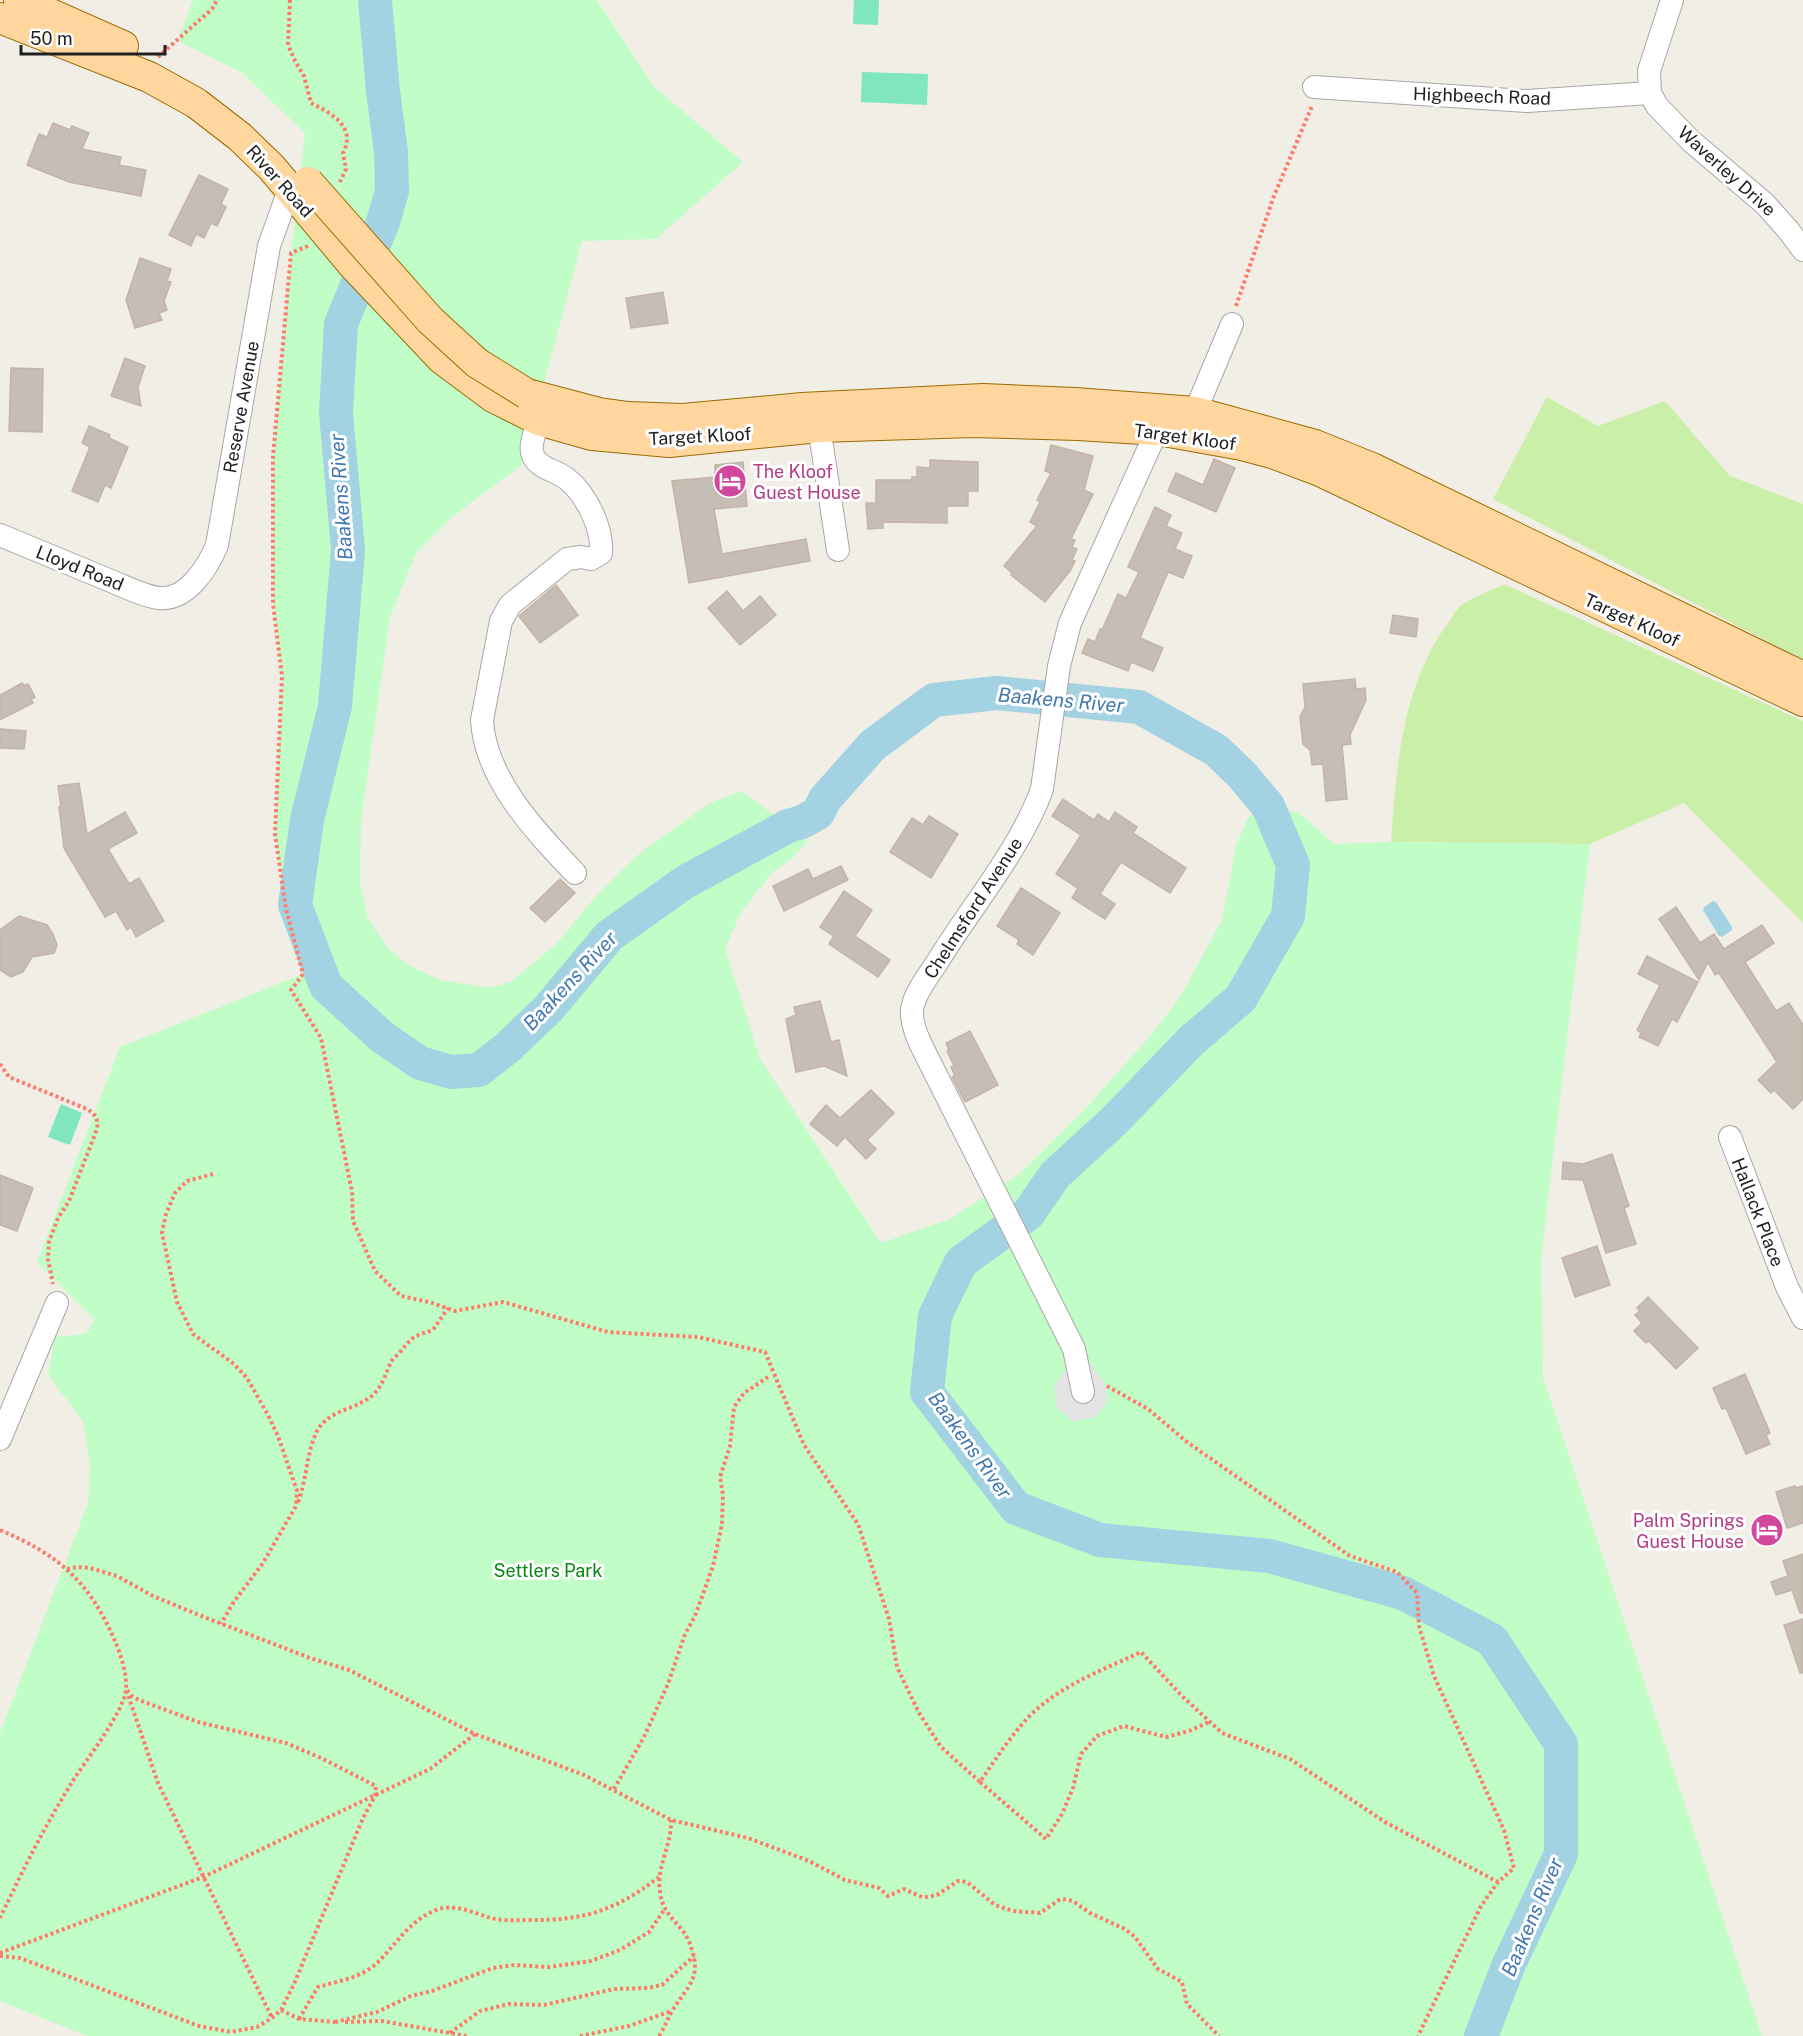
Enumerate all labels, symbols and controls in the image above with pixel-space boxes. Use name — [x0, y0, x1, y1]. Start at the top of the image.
scale bar — [21, 18, 165, 56]
text: 50 m — [30, 28, 73, 49]
street label: Highbeech Road — [1413, 83, 1551, 109]
street label: Waverley Drive — [1674, 122, 1780, 220]
street label: River Road — [242, 141, 318, 221]
street label: Reserve Avenue — [219, 339, 263, 475]
street label: Target Kloof — [1133, 419, 1237, 455]
street label: Target Kloof — [648, 423, 752, 449]
water label: Baakens River — [325, 433, 357, 561]
place label: The Kloof Guest House — [753, 461, 861, 503]
hotel icon: The Kloof Guest House — [712, 463, 748, 499]
street label: Lloyd Road — [33, 541, 127, 595]
street label: Target Kloof — [1581, 589, 1683, 651]
water label: Baakens River — [997, 683, 1126, 718]
street label: Chelmsford Avenue — [920, 834, 1026, 982]
water label: Baakens River — [518, 926, 622, 1035]
street label: Hallack Place — [1728, 1155, 1788, 1269]
water label: Baakens River — [923, 1387, 1017, 1504]
place label: Palm Springs Guest House — [1633, 1510, 1744, 1552]
hotel icon: Palm Springs Guest House — [1749, 1512, 1785, 1548]
park label: Settlers Park — [494, 1560, 602, 1581]
water label: Baakens River — [1496, 1854, 1568, 1980]

